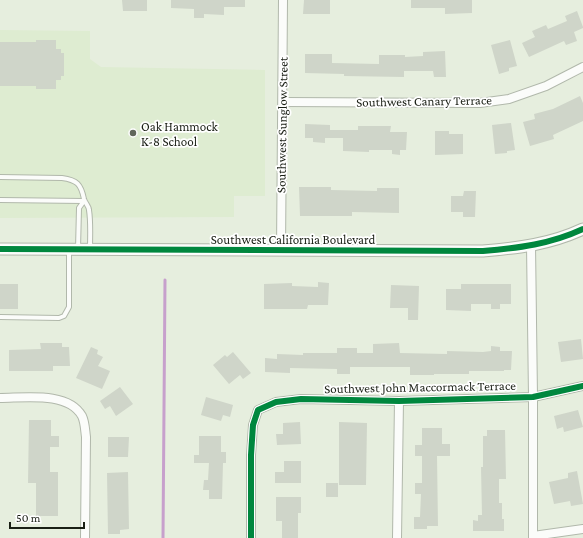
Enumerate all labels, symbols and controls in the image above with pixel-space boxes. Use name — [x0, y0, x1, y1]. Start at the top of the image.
street label: Southwest Sunglow Street — [273, 56, 291, 193]
street label: Southwest Canary Terrace — [356, 92, 492, 110]
place label: Oak Hammock K-8 School — [141, 119, 219, 149]
marker: Oak Hammock K-8 School — [128, 128, 138, 138]
street label: Southwest California Boulevard — [211, 232, 375, 247]
street label: Southwest John Maccormack Terrace — [324, 378, 516, 396]
scale bar — [10, 504, 84, 530]
text: 50 m — [16, 511, 41, 525]

